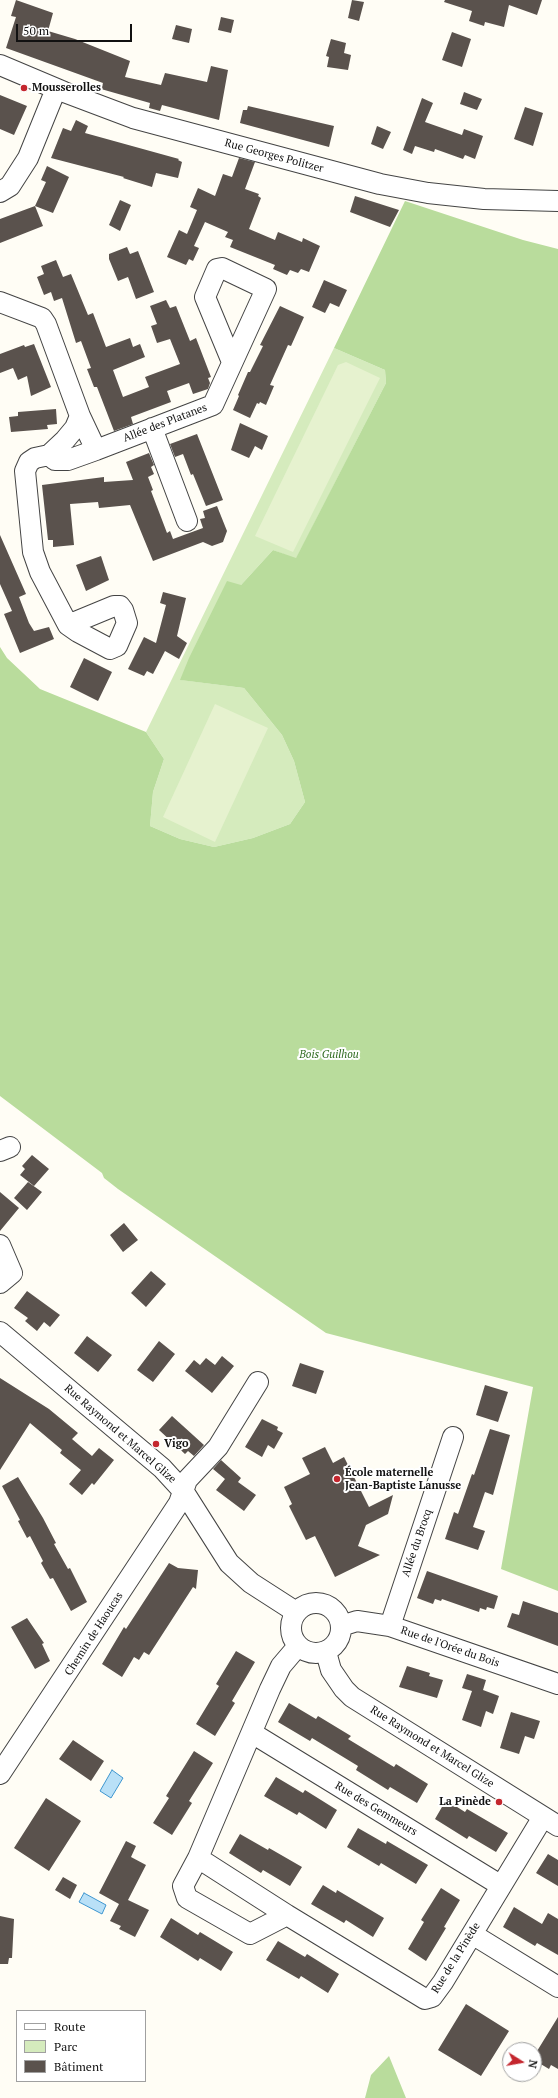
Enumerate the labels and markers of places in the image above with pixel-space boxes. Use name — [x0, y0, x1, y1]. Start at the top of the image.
place label: Mousserolles — [32, 81, 101, 95]
marker: Mousserolles — [19, 83, 29, 93]
place label: Vigo — [164, 1437, 188, 1451]
marker: Vigo — [151, 1439, 161, 1449]
place label: École maternelle Jean-Baptiste Lanusse — [345, 1466, 461, 1492]
marker: École maternelle Jean-Baptiste Lanusse — [332, 1474, 342, 1484]
place label: La Pinède — [439, 1795, 491, 1809]
marker: La Pinède — [494, 1797, 504, 1807]

